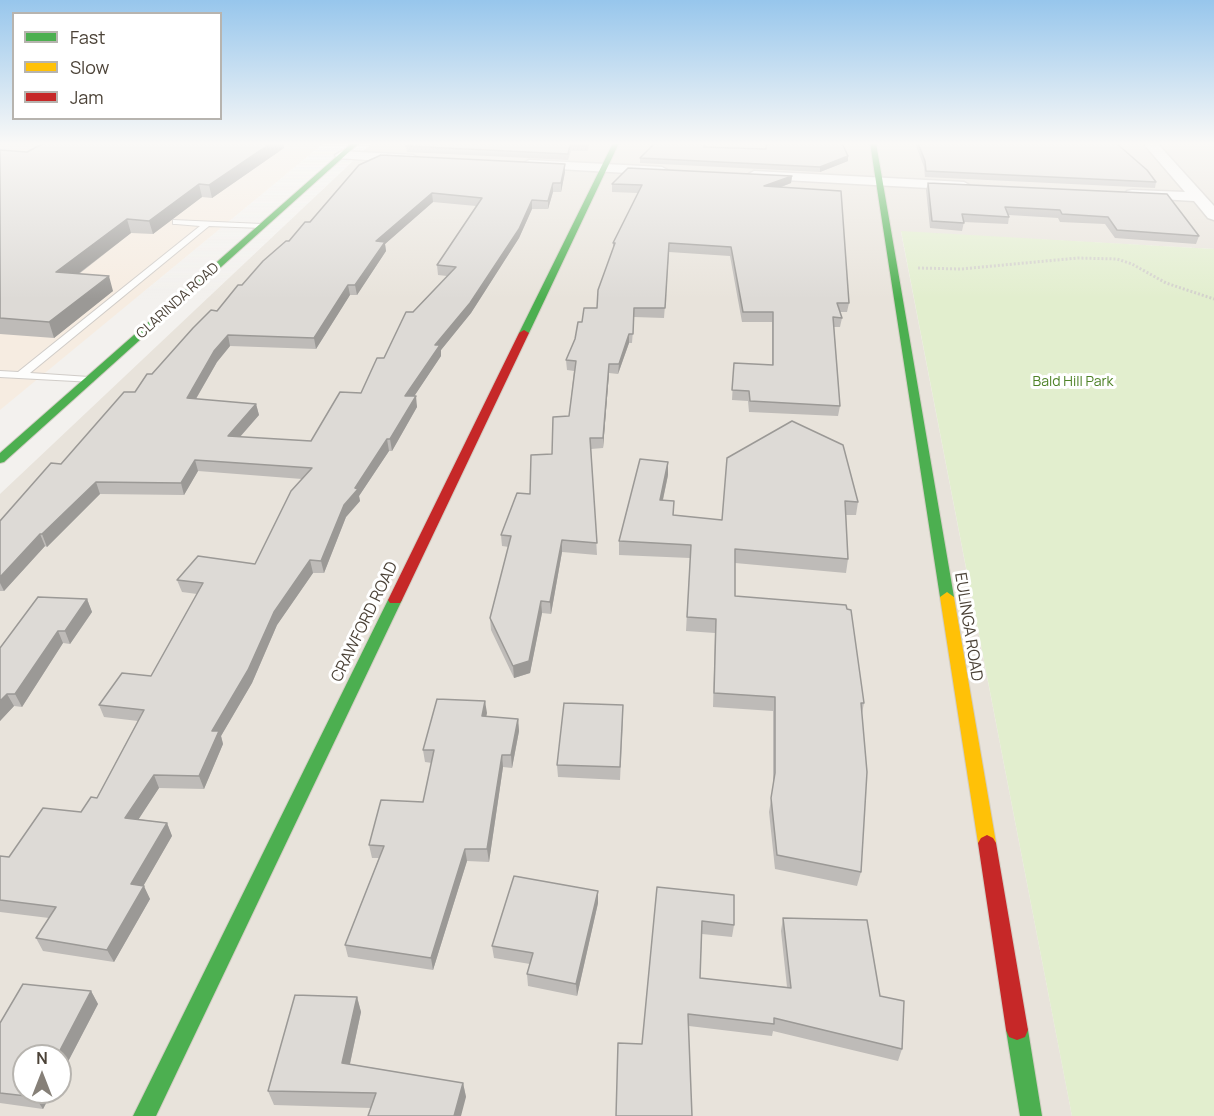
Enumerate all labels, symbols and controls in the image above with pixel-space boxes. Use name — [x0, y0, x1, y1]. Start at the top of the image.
legend — [12, 12, 222, 120]
text: Fast — [70, 25, 105, 49]
text: Slow — [70, 55, 109, 79]
text: Jam — [70, 85, 104, 109]
street label: CLARINDA ROAD — [133, 259, 223, 343]
park label: Bald Hill Park — [1033, 374, 1113, 390]
street label: CRAWFORD ROAD — [328, 559, 402, 685]
street label: EULINGA ROAD — [950, 571, 986, 683]
north arrow — [12, 1044, 72, 1104]
text: N — [36, 1047, 48, 1069]

